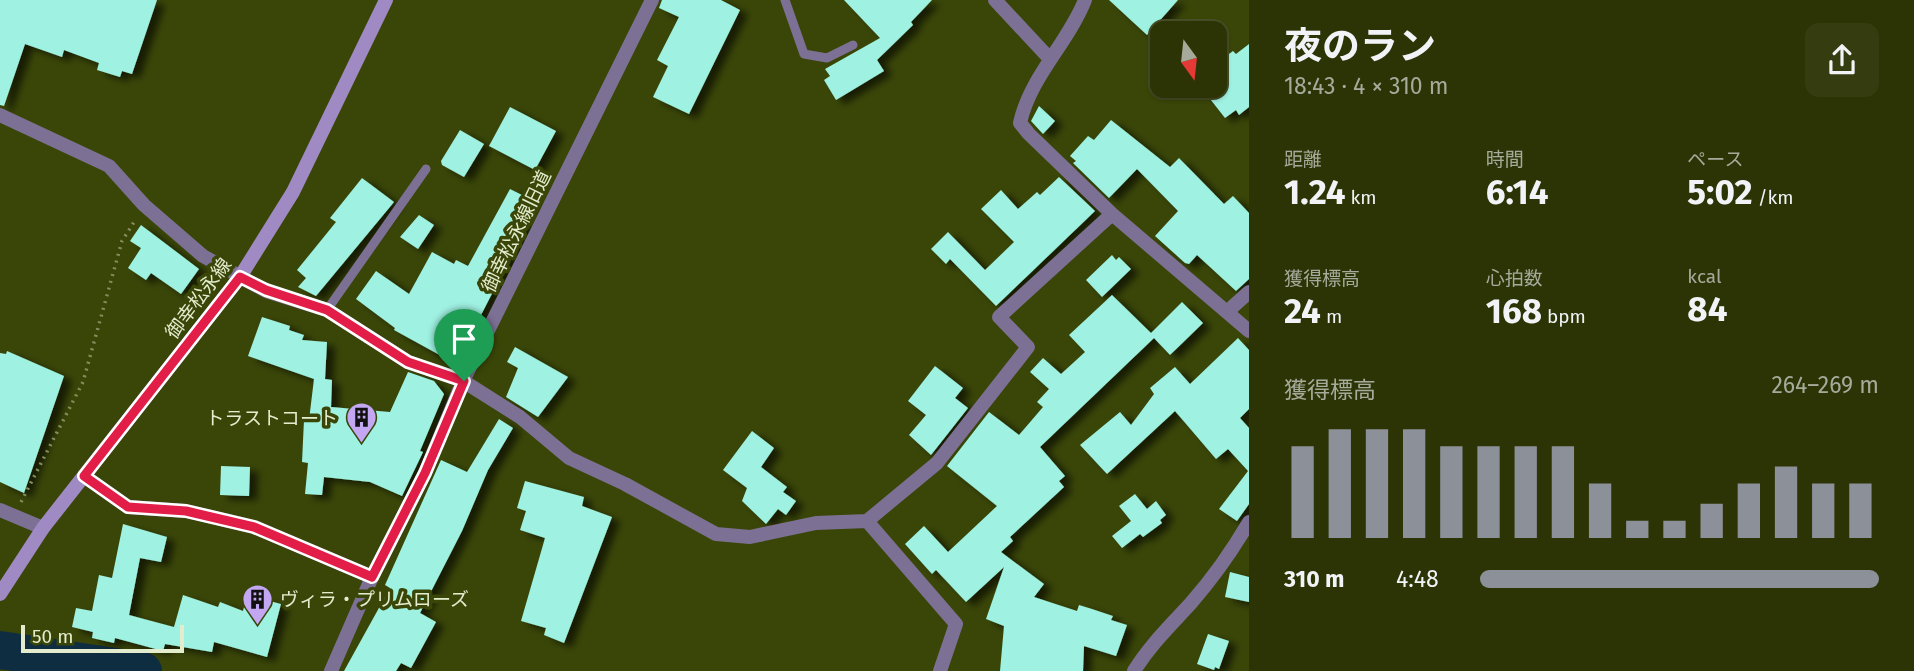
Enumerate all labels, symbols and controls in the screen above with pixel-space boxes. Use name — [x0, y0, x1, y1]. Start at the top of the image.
north arrow — [1150, 21, 1227, 98]
map controls — [1150, 21, 1227, 98]
text: 夜のラン — [1284, 23, 1436, 69]
button: share — [1805, 23, 1879, 97]
text: 18:43 · 4 × 310 m — [1284, 72, 1449, 100]
text: 距離 — [1284, 148, 1322, 171]
text: 時間 — [1486, 148, 1524, 171]
text: ペース — [1687, 148, 1743, 171]
street label: 御幸松永線旧道 — [477, 166, 556, 296]
text: 1.24 — [1284, 171, 1346, 213]
text: 6:14 — [1486, 171, 1549, 213]
text: 5:02 — [1687, 171, 1753, 213]
text: km — [1346, 186, 1377, 209]
text: /km — [1753, 186, 1794, 209]
street label: 御幸松永線 — [161, 253, 236, 343]
text: kcal — [1687, 265, 1722, 288]
text: 獲得標高 — [1284, 267, 1360, 290]
text: 心拍数 — [1486, 267, 1543, 290]
text: 84 — [1687, 288, 1727, 330]
text: 24 — [1284, 290, 1321, 332]
text: 168 — [1486, 290, 1542, 332]
text: m — [1321, 305, 1342, 328]
text: bpm — [1542, 305, 1586, 328]
pin — [434, 309, 494, 381]
icon: arrive — [445, 320, 483, 358]
text: 264–269 m — [1771, 371, 1879, 399]
text: 獲得標高 — [1284, 376, 1376, 404]
building icon: トラストコート — [344, 401, 378, 445]
place label: トラストコート — [205, 407, 338, 430]
text: 310 m — [1284, 565, 1344, 593]
text: 4:48 — [1396, 565, 1439, 593]
building icon: ヴィラ・プリムローズ — [240, 582, 274, 626]
place label: ヴィラ・プリムローズ — [280, 588, 469, 611]
scale bar — [21, 622, 184, 654]
text: 50 m — [32, 625, 73, 648]

